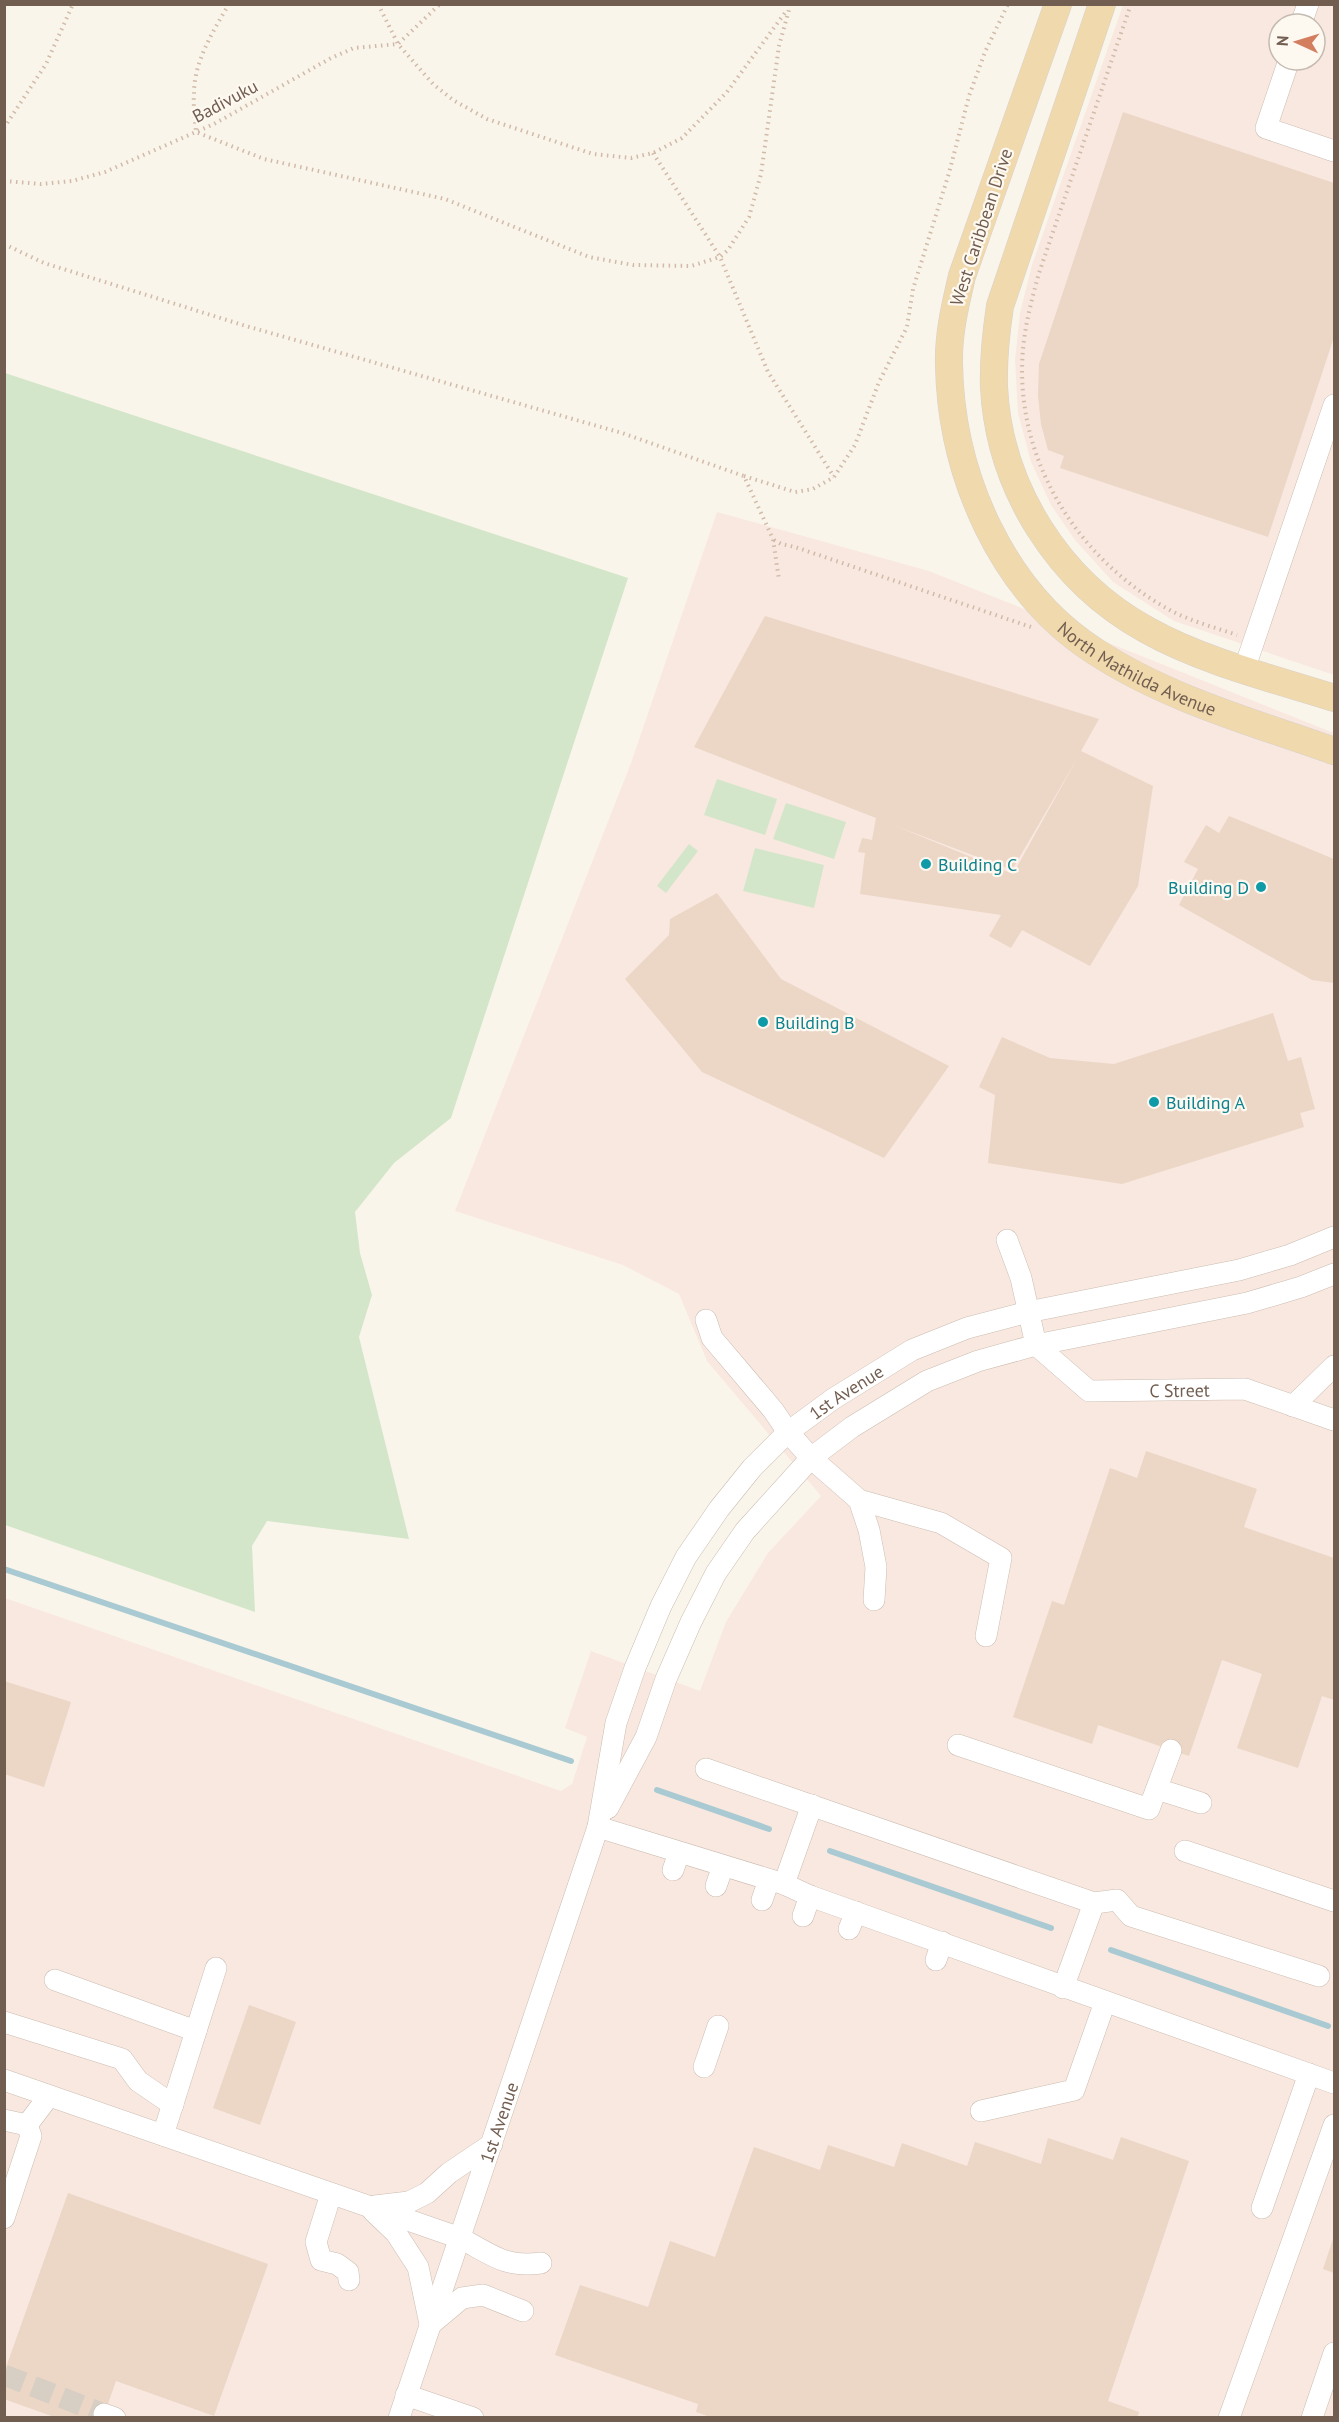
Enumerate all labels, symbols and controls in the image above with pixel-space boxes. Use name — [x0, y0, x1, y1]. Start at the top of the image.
north arrow — [1267, 12, 1327, 72]
text: N — [1272, 35, 1292, 47]
street label: Badivuku — [188, 74, 262, 128]
street label: West Caribbean Drive — [945, 145, 1017, 309]
street label: North Mathilda Avenue — [1053, 616, 1220, 721]
place label: Building C — [938, 853, 1017, 876]
marker: Building C — [919, 857, 933, 871]
place label: Building D — [1168, 876, 1249, 899]
marker: Building D — [1254, 880, 1268, 894]
place label: Building B — [775, 1011, 855, 1034]
marker: Building B — [756, 1015, 770, 1029]
place label: Building A — [1166, 1091, 1246, 1114]
marker: Building A — [1147, 1095, 1161, 1109]
street label: 1st Avenue — [804, 1359, 887, 1424]
street label: C Street — [1149, 1378, 1210, 1402]
street label: 1st Avenue — [474, 2079, 523, 2166]

